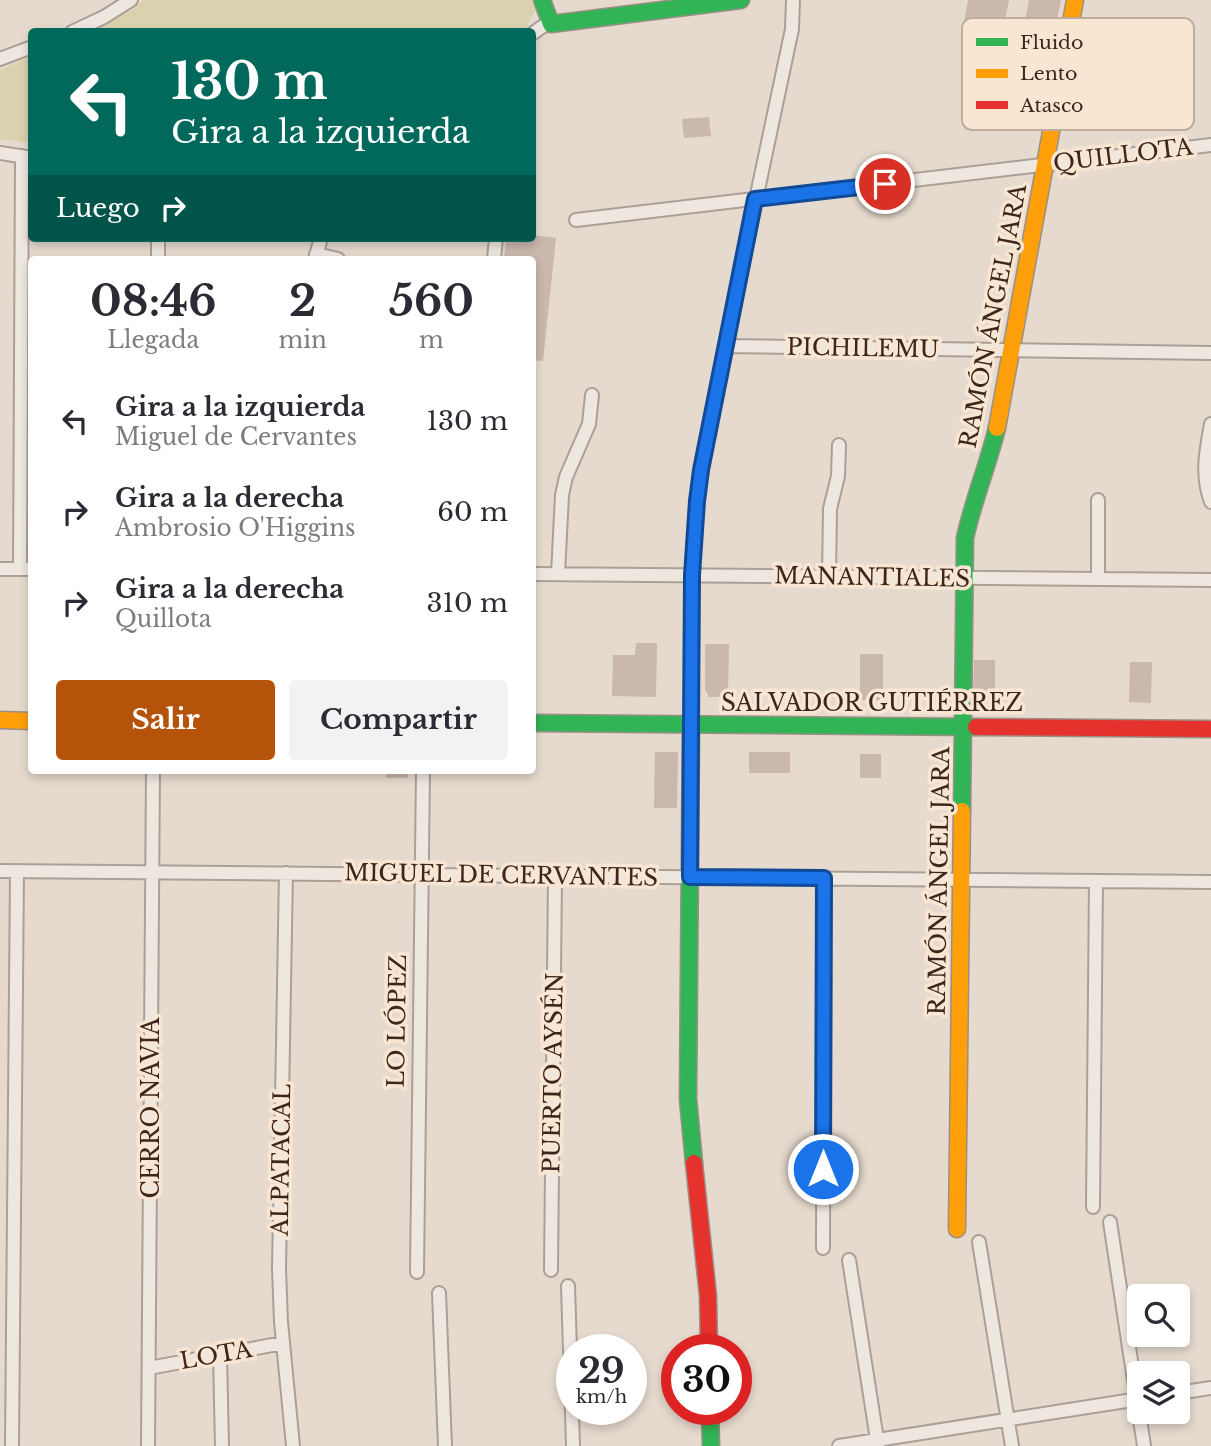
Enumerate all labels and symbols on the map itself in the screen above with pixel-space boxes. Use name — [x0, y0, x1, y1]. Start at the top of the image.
legend — [962, 18, 1194, 130]
text: Fluido — [1020, 31, 1083, 54]
text: Lento — [1020, 62, 1077, 85]
text: Atasco — [1019, 94, 1084, 117]
street label: QUILLOTA — [1052, 132, 1196, 177]
pin — [855, 154, 915, 214]
street label: RAMÓN ÁNGEL JARA — [953, 180, 1033, 450]
street label: PICHILEMU — [786, 333, 940, 363]
street label: MANANTIALES — [774, 561, 970, 593]
street label: SALVADOR GUTIÉRREZ — [721, 688, 1023, 717]
street label: RAMÓN ÁNGEL JARA — [922, 745, 955, 1016]
street label: MIGUEL DE CERVANTES — [344, 858, 658, 892]
street label: LO LÓPEZ — [381, 954, 412, 1088]
street label: PUERTO AYSÉN — [536, 972, 569, 1174]
street label: CERRO NAVIA — [137, 1016, 165, 1199]
street label: ALPATACAL — [266, 1083, 296, 1237]
position arrow — [786, 1132, 860, 1206]
speed limit sign: 30 — [661, 1334, 752, 1425]
street label: LOTA — [178, 1335, 255, 1375]

